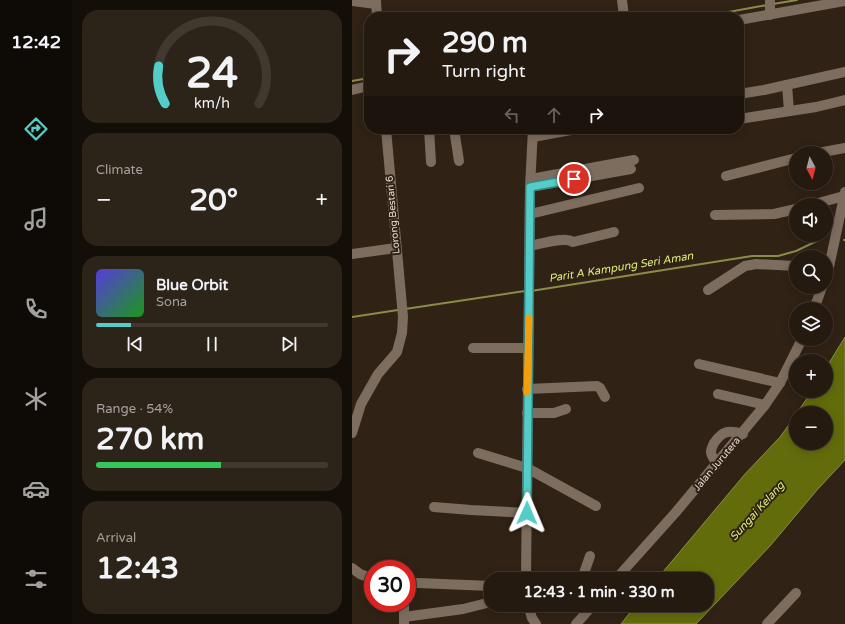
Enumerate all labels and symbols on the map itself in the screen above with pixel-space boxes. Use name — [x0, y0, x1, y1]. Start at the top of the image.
north arrow — [789, 146, 833, 190]
pin — [557, 162, 591, 196]
street label: Lorong Bestari 6 — [384, 175, 402, 255]
water label: Parit A Kampung Seri Aman — [548, 249, 694, 285]
street label: Jalan Jurutera — [691, 435, 743, 493]
water label: Sungai Kelang — [727, 478, 788, 543]
position arrow — [506, 492, 548, 534]
speed limit sign: 30 — [364, 560, 416, 612]

